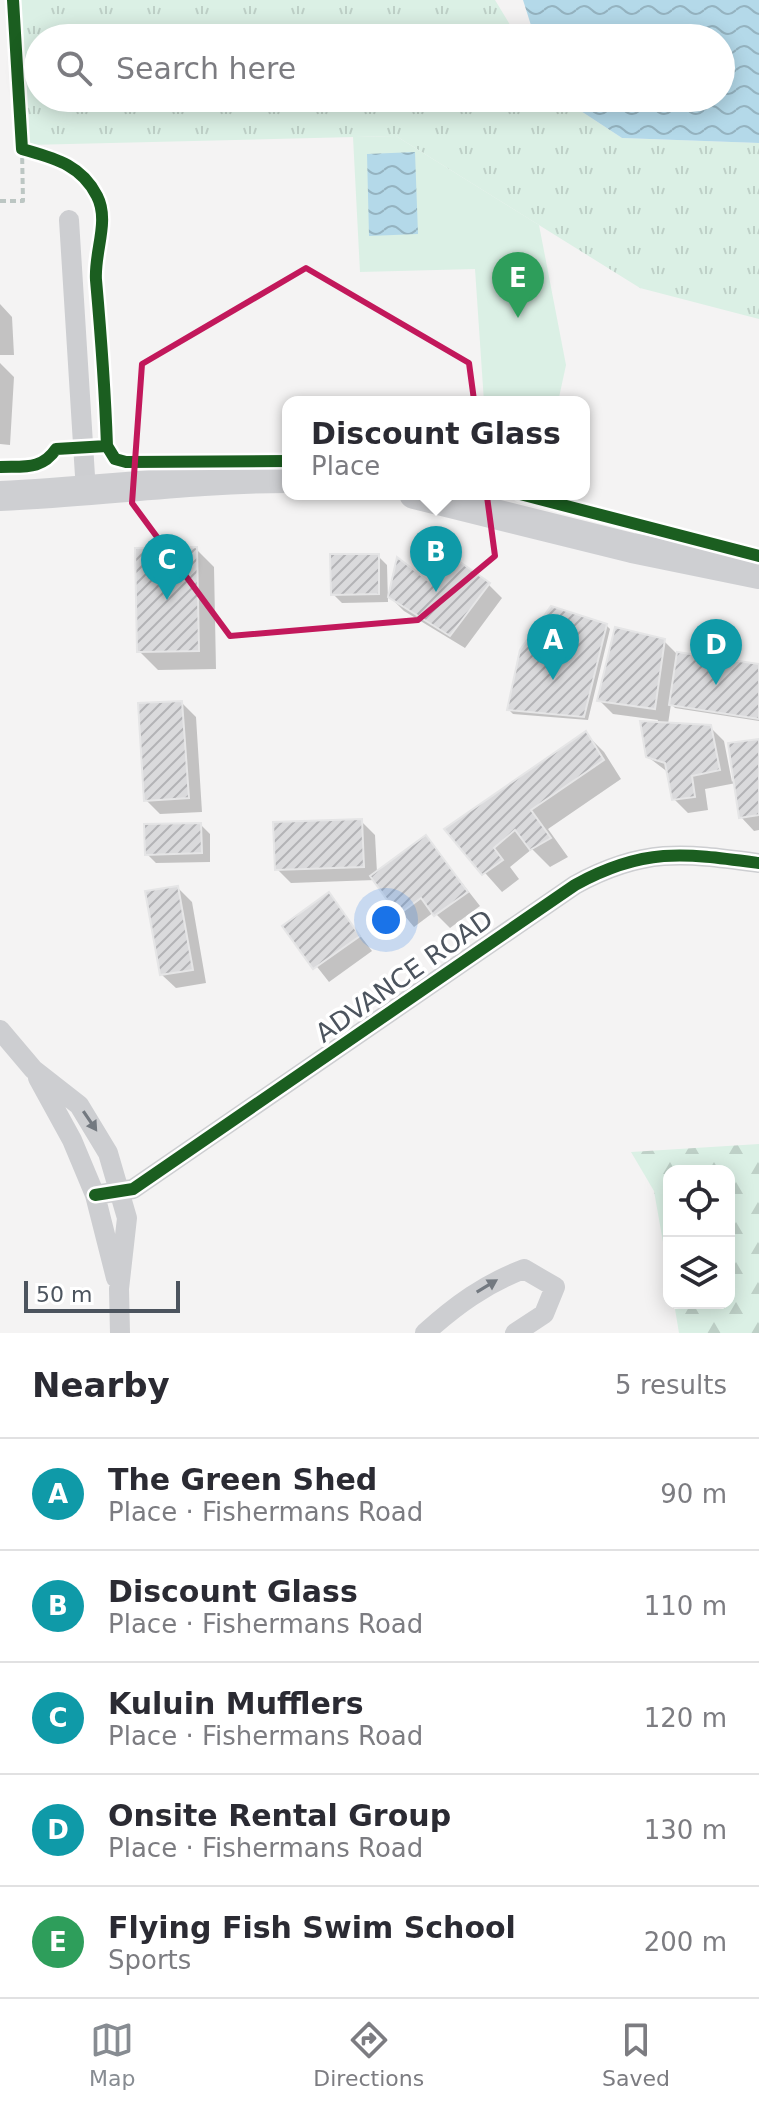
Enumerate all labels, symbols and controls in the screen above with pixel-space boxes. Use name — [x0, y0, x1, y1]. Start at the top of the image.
search box — [24, 24, 735, 112]
icon: search — [52, 46, 96, 90]
text: Search here — [116, 51, 296, 86]
pin: E — [492, 252, 544, 318]
popup — [282, 396, 590, 500]
text: Discount Glass — [311, 416, 561, 451]
text: Place — [311, 451, 380, 481]
pin: B — [410, 526, 462, 592]
pin: C — [141, 534, 193, 600]
pin: A — [527, 614, 579, 680]
pin: D — [690, 619, 742, 685]
your location — [366, 900, 406, 940]
street label: ADVANCE ROAD — [310, 904, 498, 1048]
one-way arrow — [82, 1111, 97, 1132]
map controls — [663, 1165, 735, 1309]
button: locate — [663, 1165, 735, 1237]
button: layers — [663, 1237, 735, 1309]
scale bar — [24, 1277, 180, 1313]
one-way arrow — [476, 1279, 498, 1293]
text: 50 m — [36, 1282, 92, 1307]
text: Nearby — [32, 1365, 170, 1405]
text: 5 results — [615, 1370, 727, 1400]
text: The Green Shed — [108, 1462, 377, 1497]
text: A — [48, 1479, 68, 1509]
text: 90 m — [660, 1479, 727, 1509]
text: Place · Fishermans Road — [108, 1497, 423, 1527]
text: Discount Glass — [108, 1574, 358, 1609]
text: B — [48, 1591, 68, 1621]
text: 110 m — [644, 1591, 727, 1621]
text: Place · Fishermans Road — [108, 1609, 423, 1639]
text: Kuluin Mufflers — [108, 1686, 364, 1721]
text: C — [48, 1703, 68, 1733]
text: 120 m — [644, 1703, 727, 1733]
text: Place · Fishermans Road — [108, 1721, 423, 1751]
text: Onsite Rental Group — [108, 1798, 451, 1833]
text: D — [47, 1815, 69, 1845]
text: 130 m — [644, 1815, 727, 1845]
text: Place · Fishermans Road — [108, 1833, 423, 1863]
text: Flying Fish Swim School — [108, 1910, 516, 1945]
text: E — [49, 1927, 67, 1957]
text: 200 m — [644, 1927, 727, 1957]
text: Sports — [108, 1945, 191, 1975]
tab: Map — [89, 2018, 135, 2091]
tab: Directions — [313, 2018, 424, 2091]
tab: Saved — [602, 2018, 670, 2091]

